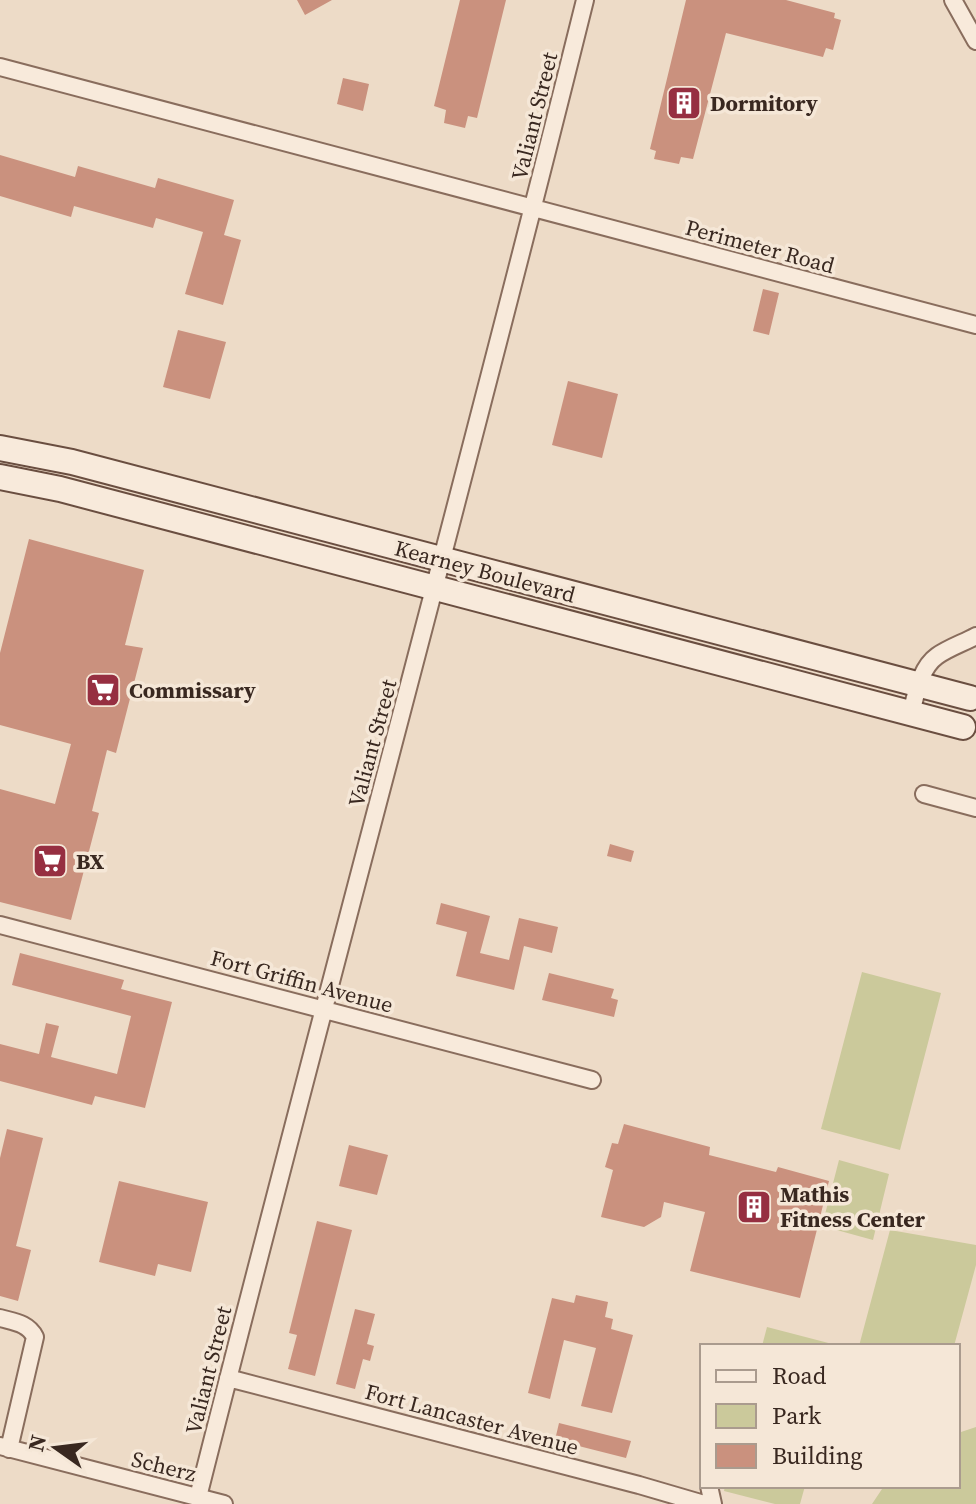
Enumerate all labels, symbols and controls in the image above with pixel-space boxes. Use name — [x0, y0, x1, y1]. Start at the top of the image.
street label: Valiant Street — [504, 48, 565, 183]
building icon: Dormitory — [665, 84, 703, 122]
place label: Dormitory — [710, 88, 818, 118]
street label: Perimeter Road — [682, 212, 838, 280]
street label: Kearney Boulevard — [391, 532, 579, 610]
supermarket icon: Commissary — [84, 671, 122, 709]
place label: Commissary — [129, 675, 256, 705]
street label: Valiant Street — [341, 675, 404, 810]
supermarket icon: BX — [31, 842, 69, 880]
place label: BX — [76, 846, 105, 876]
street label: Fort Griffin Avenue — [208, 942, 396, 1020]
place label: Mathis Fitness Center — [780, 1179, 926, 1234]
building icon: Mathis Fitness Center — [735, 1188, 773, 1226]
street label: Valiant Street — [178, 1302, 239, 1437]
legend — [700, 1344, 960, 1488]
text: Road — [772, 1359, 827, 1392]
street label: Fort Lancaster Avenue — [362, 1376, 582, 1462]
text: Park — [772, 1399, 822, 1432]
north arrow — [16, 1408, 96, 1488]
text: N — [20, 1432, 53, 1455]
text: Building — [772, 1439, 863, 1472]
street label: Scherz — [129, 1444, 199, 1488]

